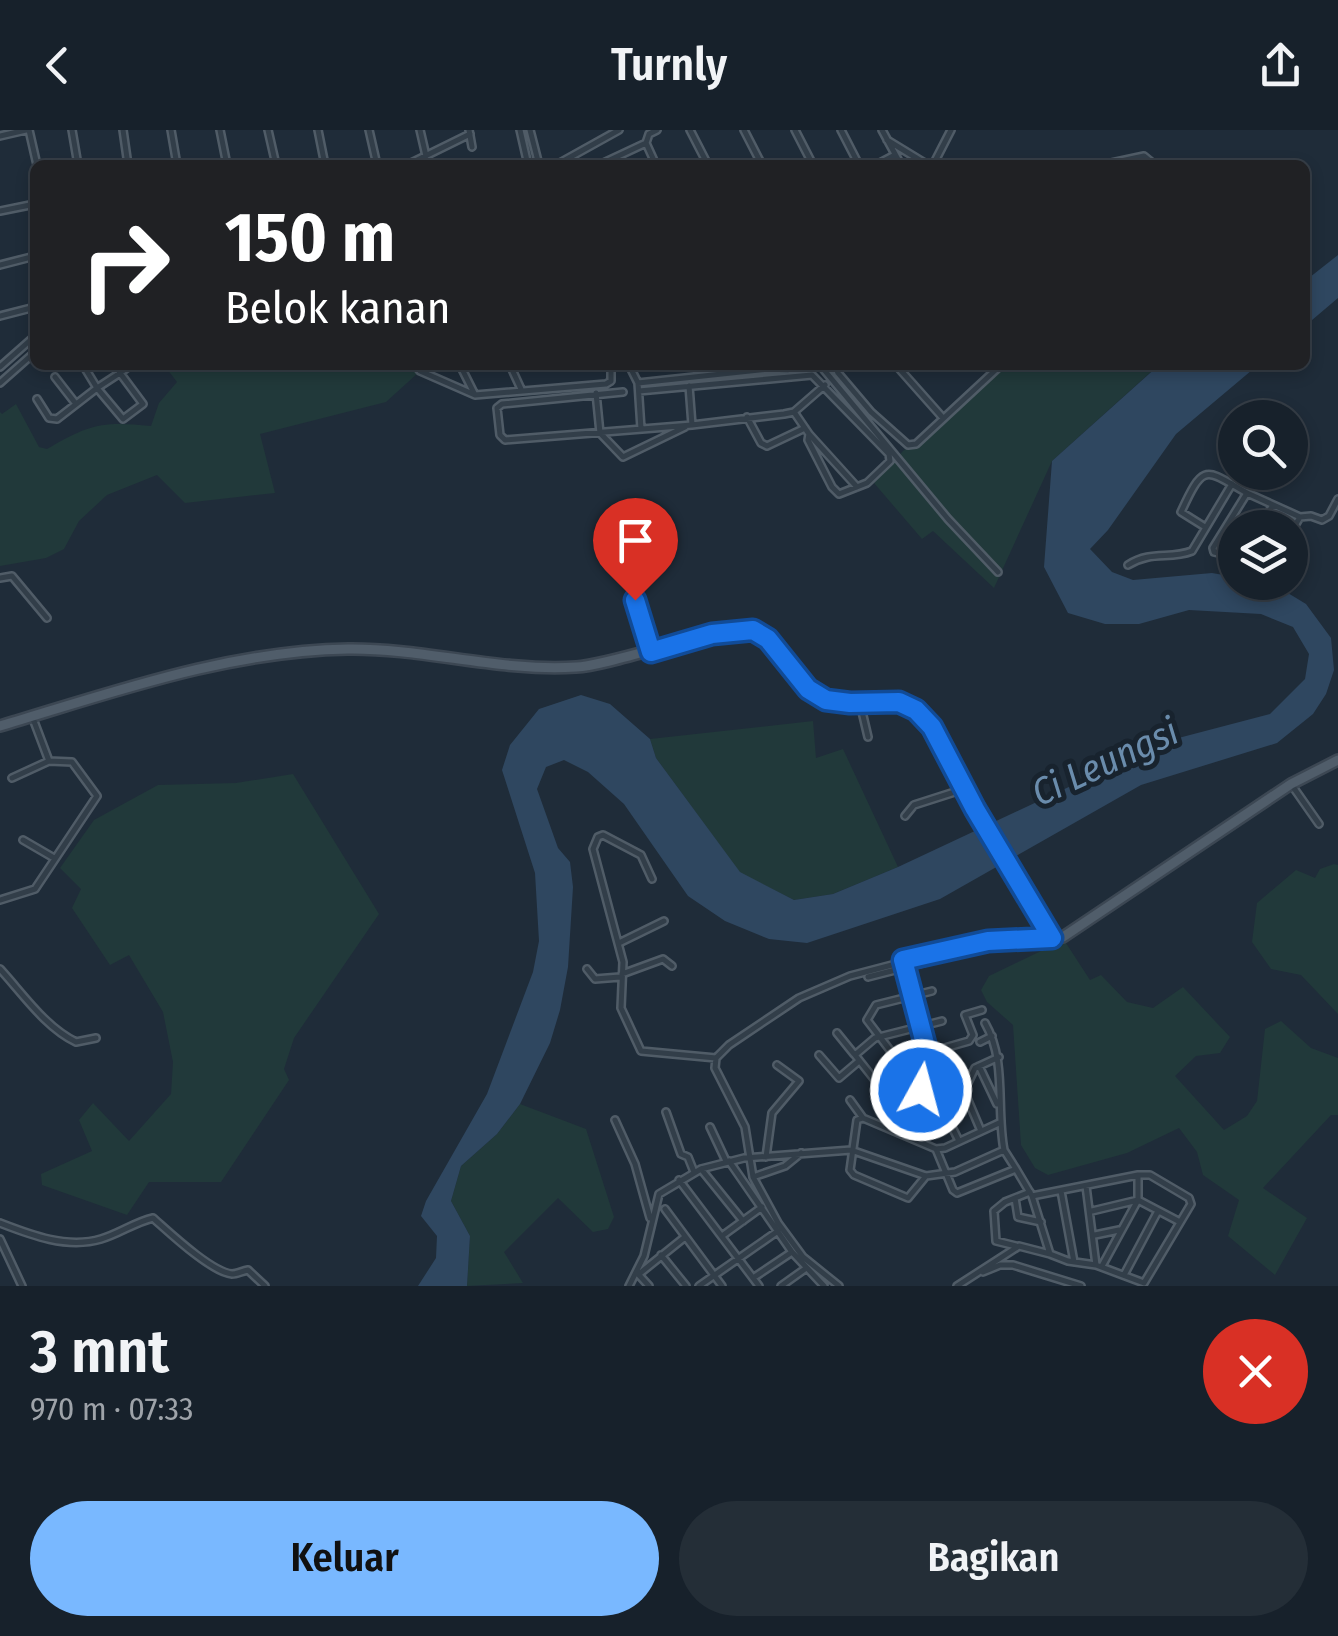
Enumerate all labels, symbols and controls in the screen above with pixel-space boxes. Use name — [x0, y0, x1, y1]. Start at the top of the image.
icon: back — [30, 38, 85, 93]
text: Turnly — [611, 38, 727, 92]
icon: share — [1253, 38, 1308, 93]
text: 150 m — [225, 196, 395, 280]
icon: right — [60, 200, 190, 330]
text: Belok kanan — [225, 281, 451, 335]
map controls — [1218, 400, 1308, 600]
button: search — [1218, 400, 1308, 490]
pin — [593, 498, 678, 601]
button: layers — [1218, 510, 1308, 600]
icon: arrive — [608, 513, 663, 568]
water label: Ci Leungsi — [1024, 708, 1186, 816]
position arrow — [869, 1038, 973, 1142]
text: 3 mnt — [30, 1316, 169, 1388]
button: close — [1203, 1319, 1308, 1424]
text: 970 m · 07:33 — [30, 1390, 193, 1428]
button: Keluar — [30, 1501, 659, 1616]
button: Bagikan — [679, 1501, 1308, 1616]

